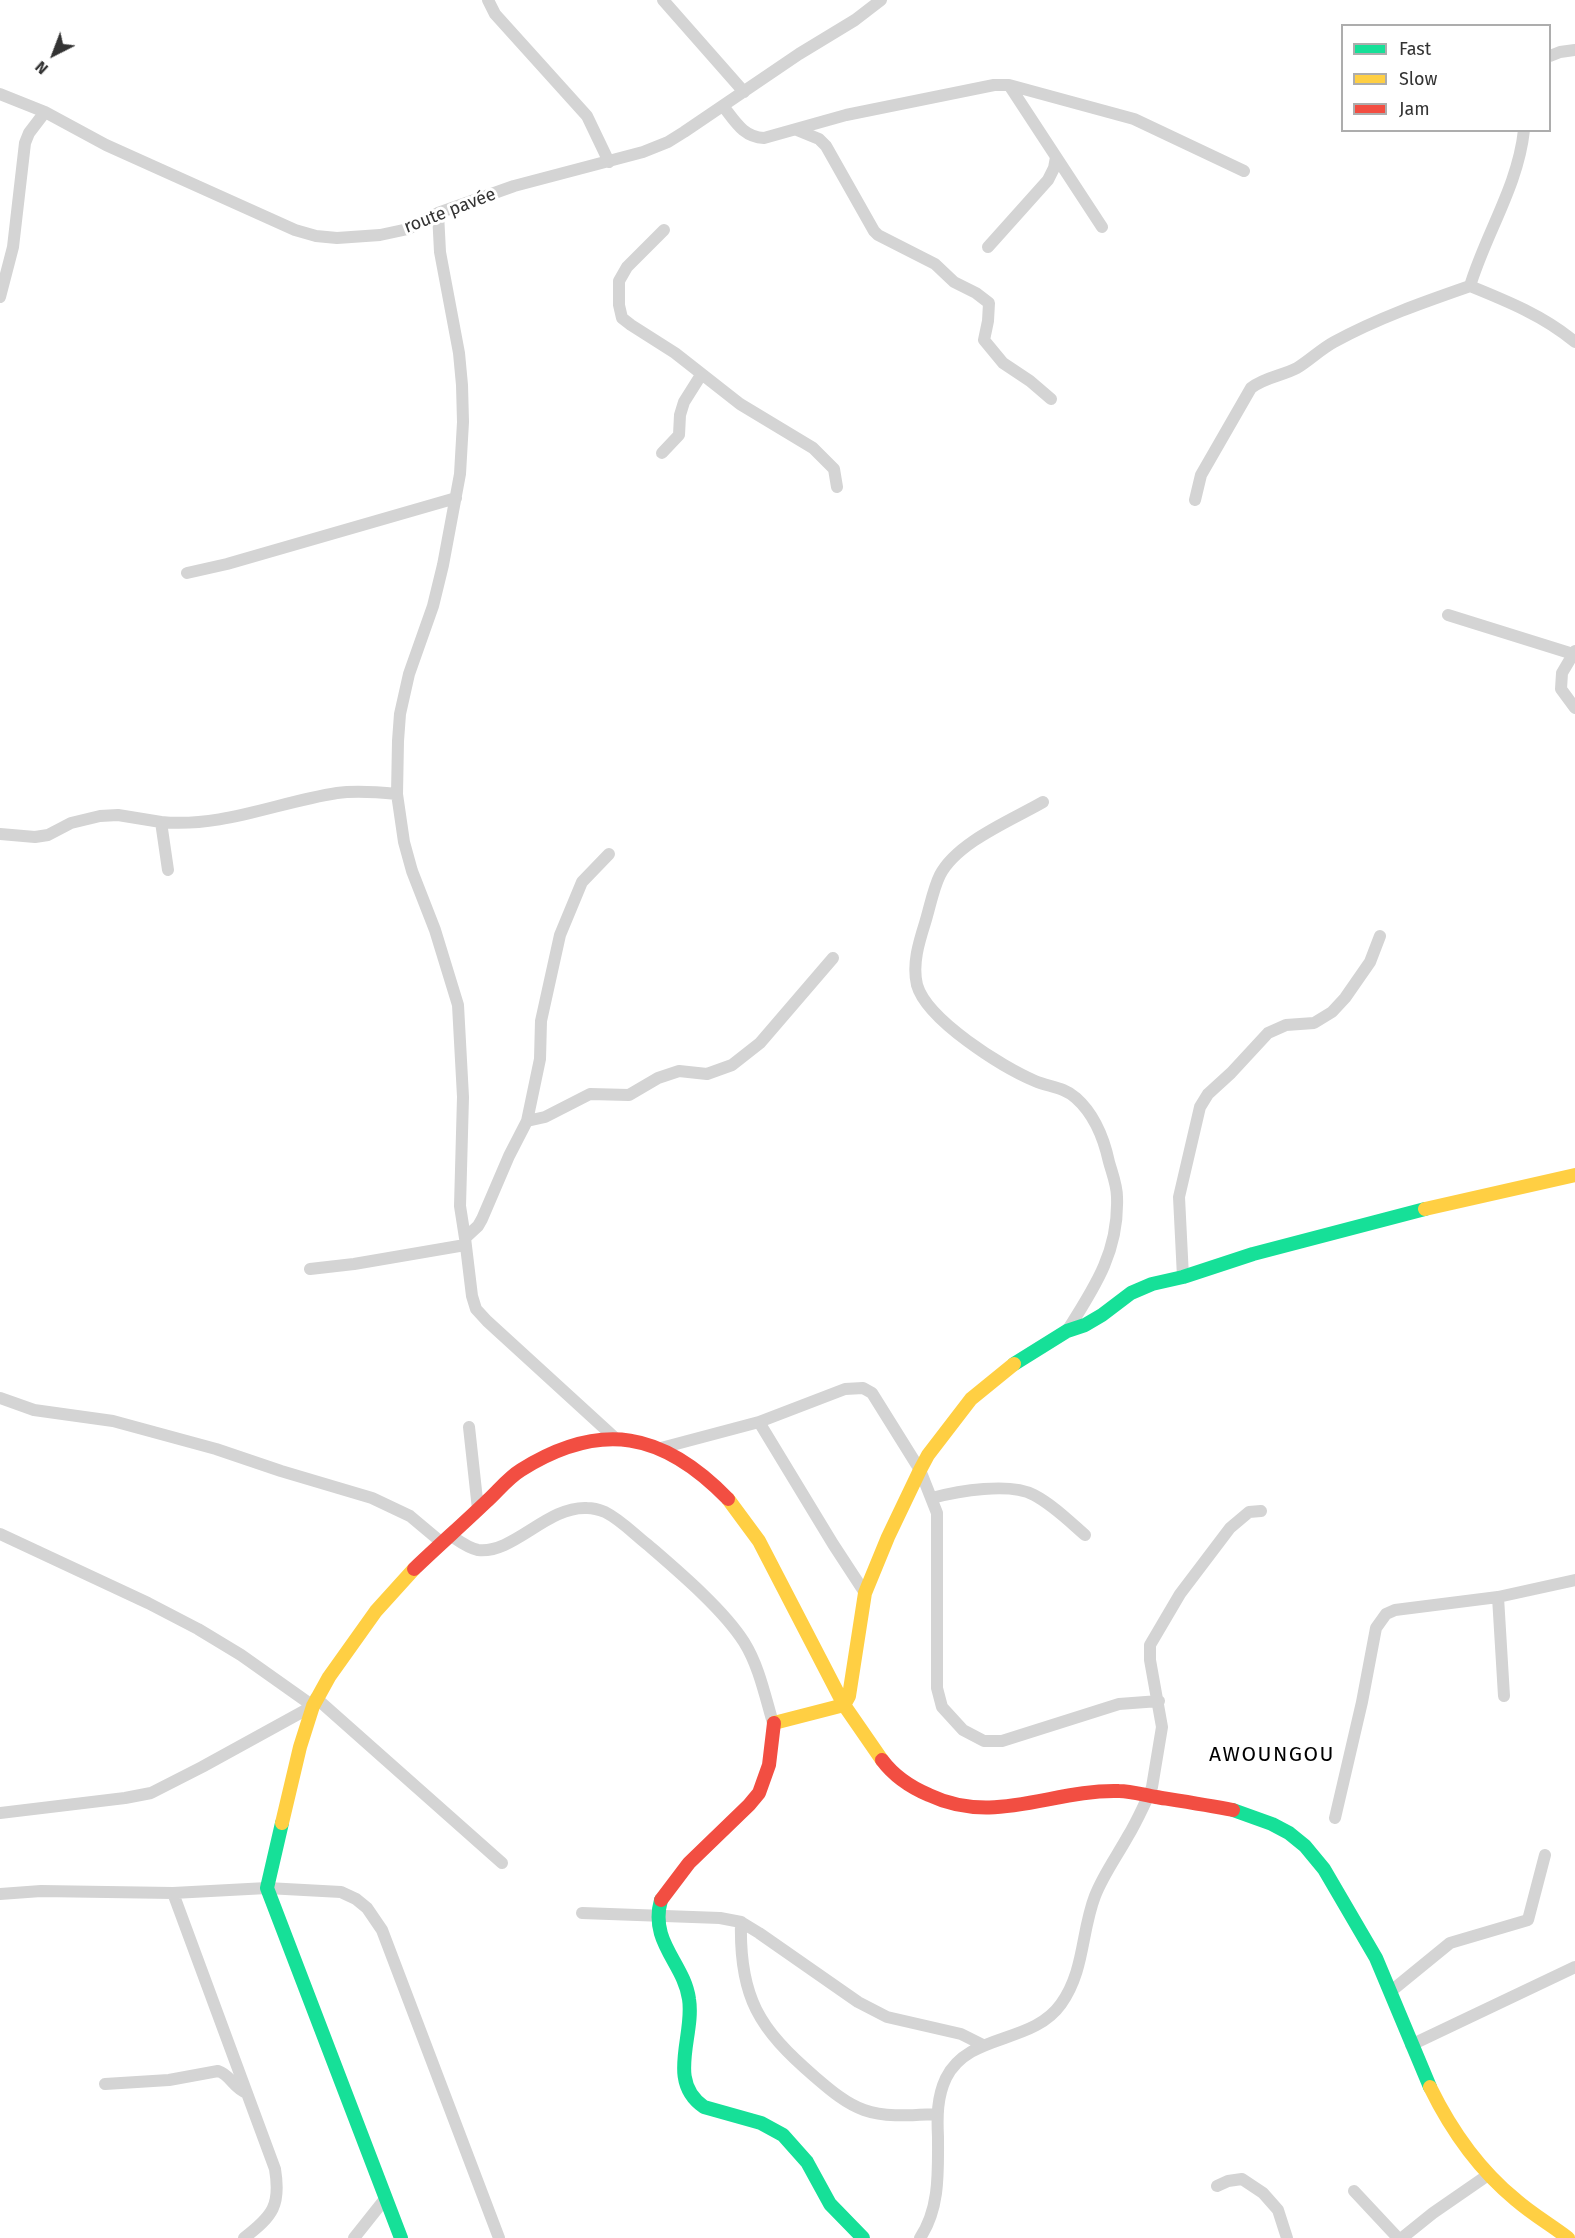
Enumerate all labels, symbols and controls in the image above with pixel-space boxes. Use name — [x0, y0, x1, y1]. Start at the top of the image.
north arrow — [24, 24, 84, 84]
legend — [1341, 24, 1551, 132]
text: Fast — [1399, 38, 1431, 60]
text: N — [31, 57, 52, 78]
text: Slow — [1399, 68, 1437, 90]
text: Jam — [1399, 98, 1430, 120]
street label: route pavée — [401, 184, 499, 238]
district label: AWOUNGOU — [1209, 1742, 1335, 1768]

